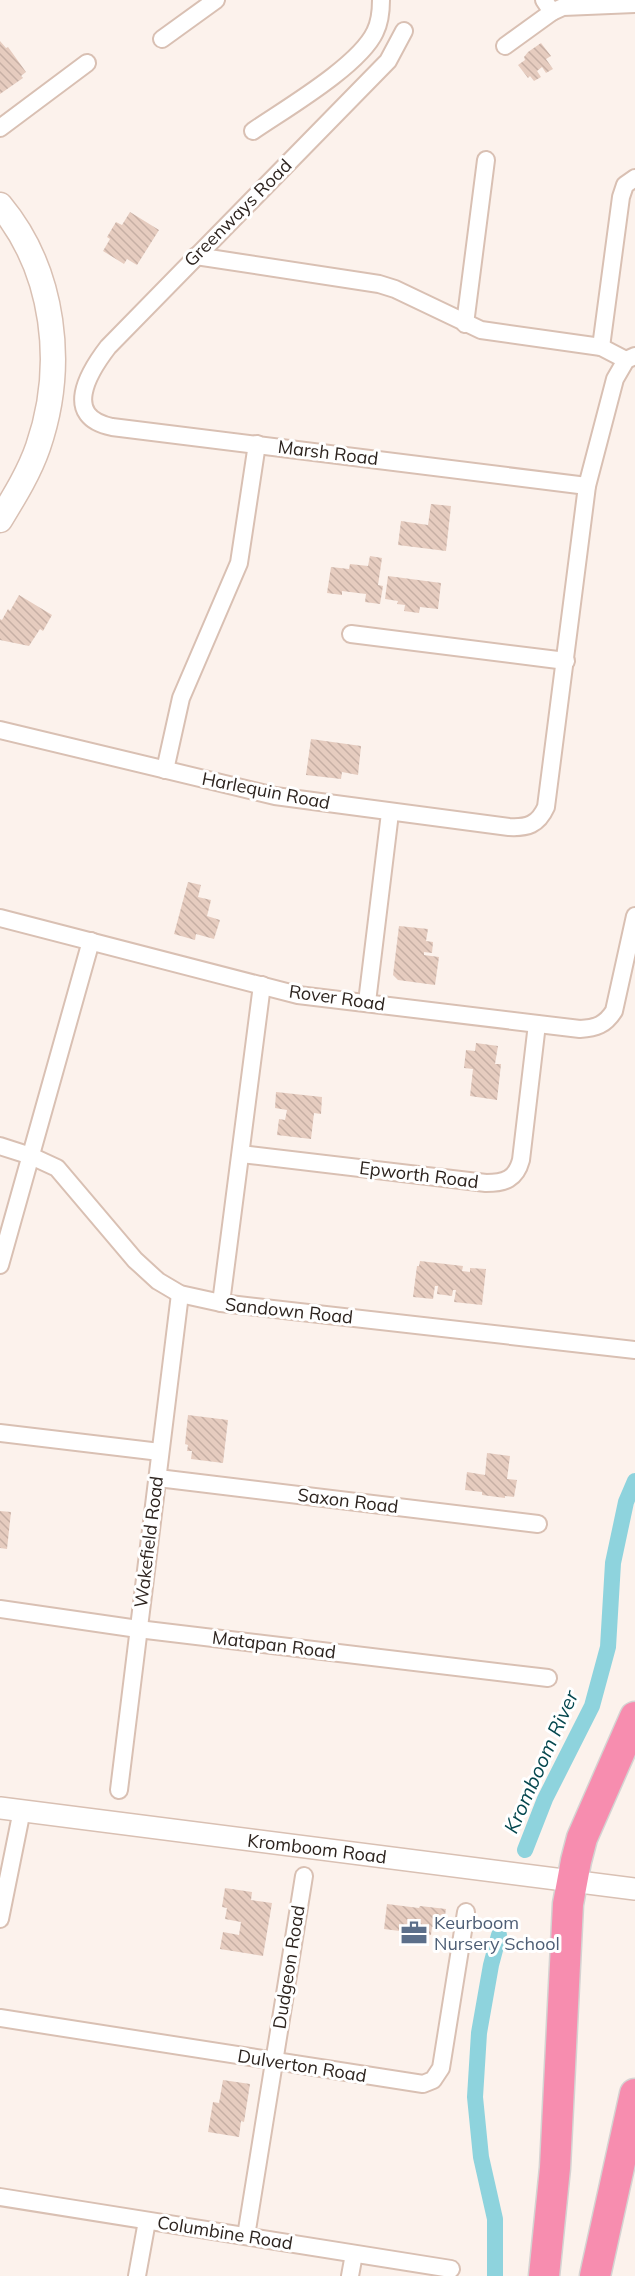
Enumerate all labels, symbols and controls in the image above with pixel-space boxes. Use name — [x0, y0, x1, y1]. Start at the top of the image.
street label: Greenways Road — [179, 154, 296, 271]
street label: Marsh Road — [277, 435, 380, 470]
street label: Harlequin Road — [200, 767, 332, 814]
street label: Rover Road — [287, 979, 387, 1016]
street label: Epworth Road — [358, 1156, 480, 1193]
street label: Sandown Road — [224, 1292, 354, 1329]
street label: Wakefield Road — [129, 1475, 168, 1609]
street label: Saxon Road — [296, 1483, 400, 1518]
street label: Matapan Road — [211, 1626, 337, 1663]
water label: Kromboom River — [498, 1686, 584, 1837]
street label: Kromboom Road — [246, 1829, 388, 1868]
street label: Dudgeon Road — [267, 1903, 310, 2030]
place label: Keurboom Nursery School — [434, 1911, 560, 1955]
office icon: Keurboom Nursery School — [399, 1918, 429, 1948]
street label: Dulverton Road — [236, 2044, 368, 2087]
street label: Columbine Road — [156, 2210, 294, 2255]

